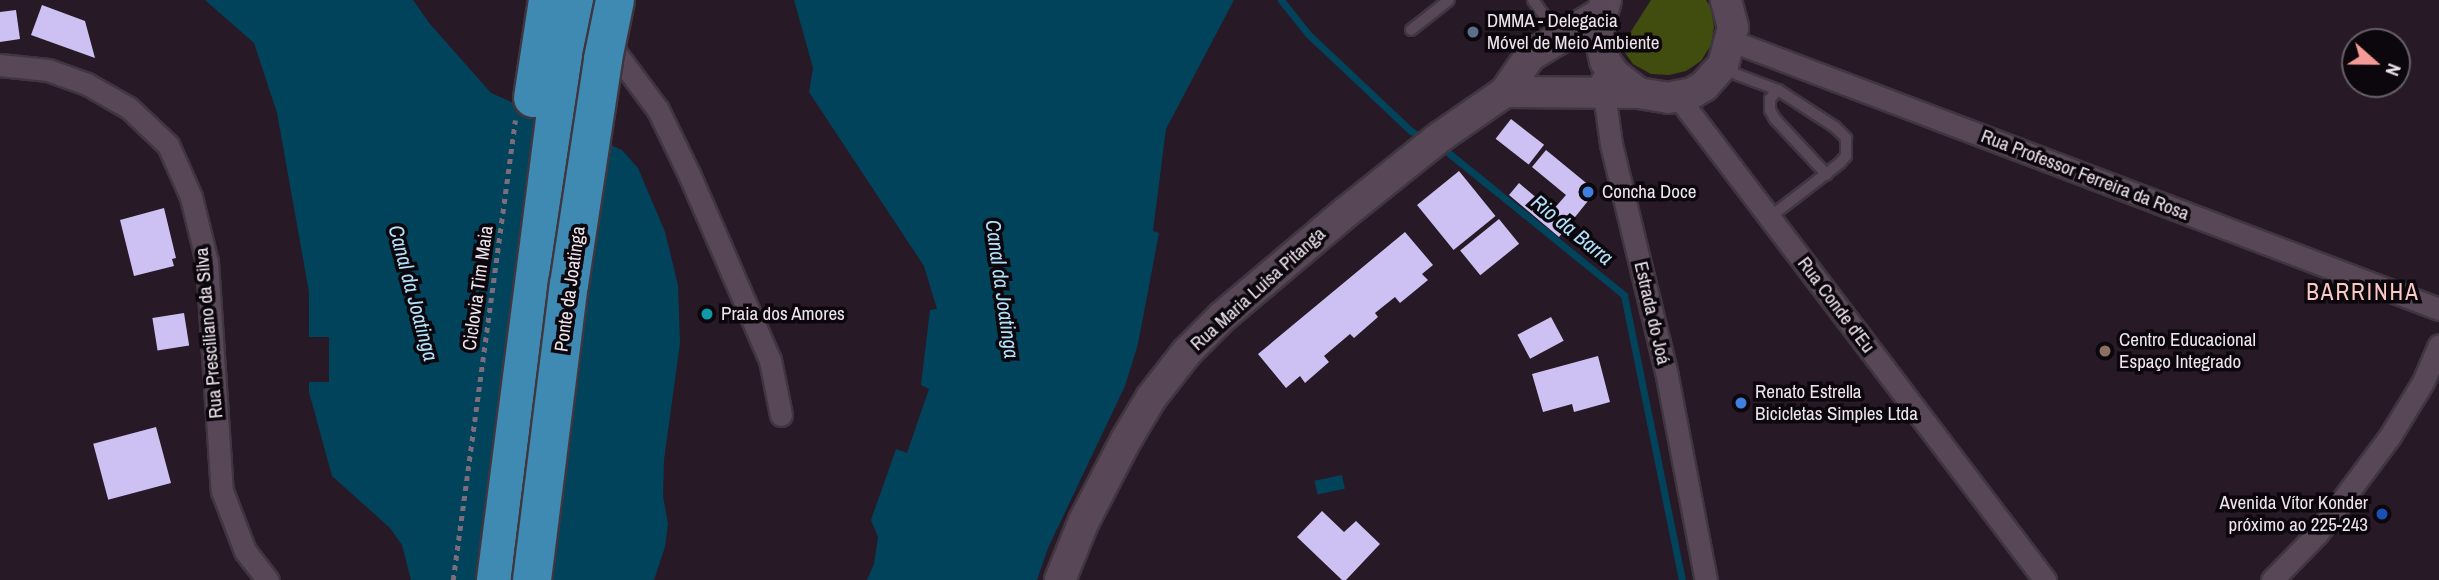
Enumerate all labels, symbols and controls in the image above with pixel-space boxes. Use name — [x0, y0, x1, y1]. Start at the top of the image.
place label: DMMA - Delegacia Móvel de Meio Ambiente — [1487, 10, 1660, 54]
marker: DMMA - Delegacia Móvel de Meio Ambiente — [1465, 24, 1481, 40]
north arrow — [2341, 28, 2411, 98]
text: N — [2380, 60, 2408, 80]
street label: Rua Professor Ferreira da Rosa — [1978, 125, 2192, 225]
place label: Concha Doce — [1602, 181, 1696, 203]
marker: Concha Doce — [1580, 184, 1596, 200]
water label: Rio da Barra — [1526, 189, 1618, 271]
water label: Canal da Joatinga — [980, 218, 1024, 360]
water label: Canal da Joatinga — [383, 222, 443, 364]
street label: Rua Maria Luisa Pitanga — [1186, 223, 1330, 355]
street label: Ciclovia Tim Maia — [458, 224, 498, 352]
street label: Ponte da Joatinga — [550, 225, 590, 353]
street label: Rua Presciliano da Silva — [190, 247, 228, 419]
street label: Rua Conde d'Eu — [1793, 253, 1879, 357]
street label: Estrada do Joá — [1629, 259, 1675, 367]
district label: BARRINHA — [2307, 278, 2419, 306]
place label: Praia dos Amores — [721, 303, 846, 325]
marker: Praia dos Amores — [699, 306, 715, 322]
place label: Centro Educacional Espaço Integrado — [2119, 329, 2256, 373]
marker: Centro Educacional Espaço Integrado — [2097, 343, 2113, 359]
place label: Renato Estrella Bicicletas Simples Ltda — [1755, 381, 1918, 425]
marker: Renato Estrella Bicicletas Simples Ltda — [1733, 395, 1749, 411]
place label: Avenida Vítor Konder próximo ao 225-243 — [2220, 492, 2368, 536]
marker: Avenida Vítor Konder próximo ao 225-243 — [2374, 506, 2390, 522]

